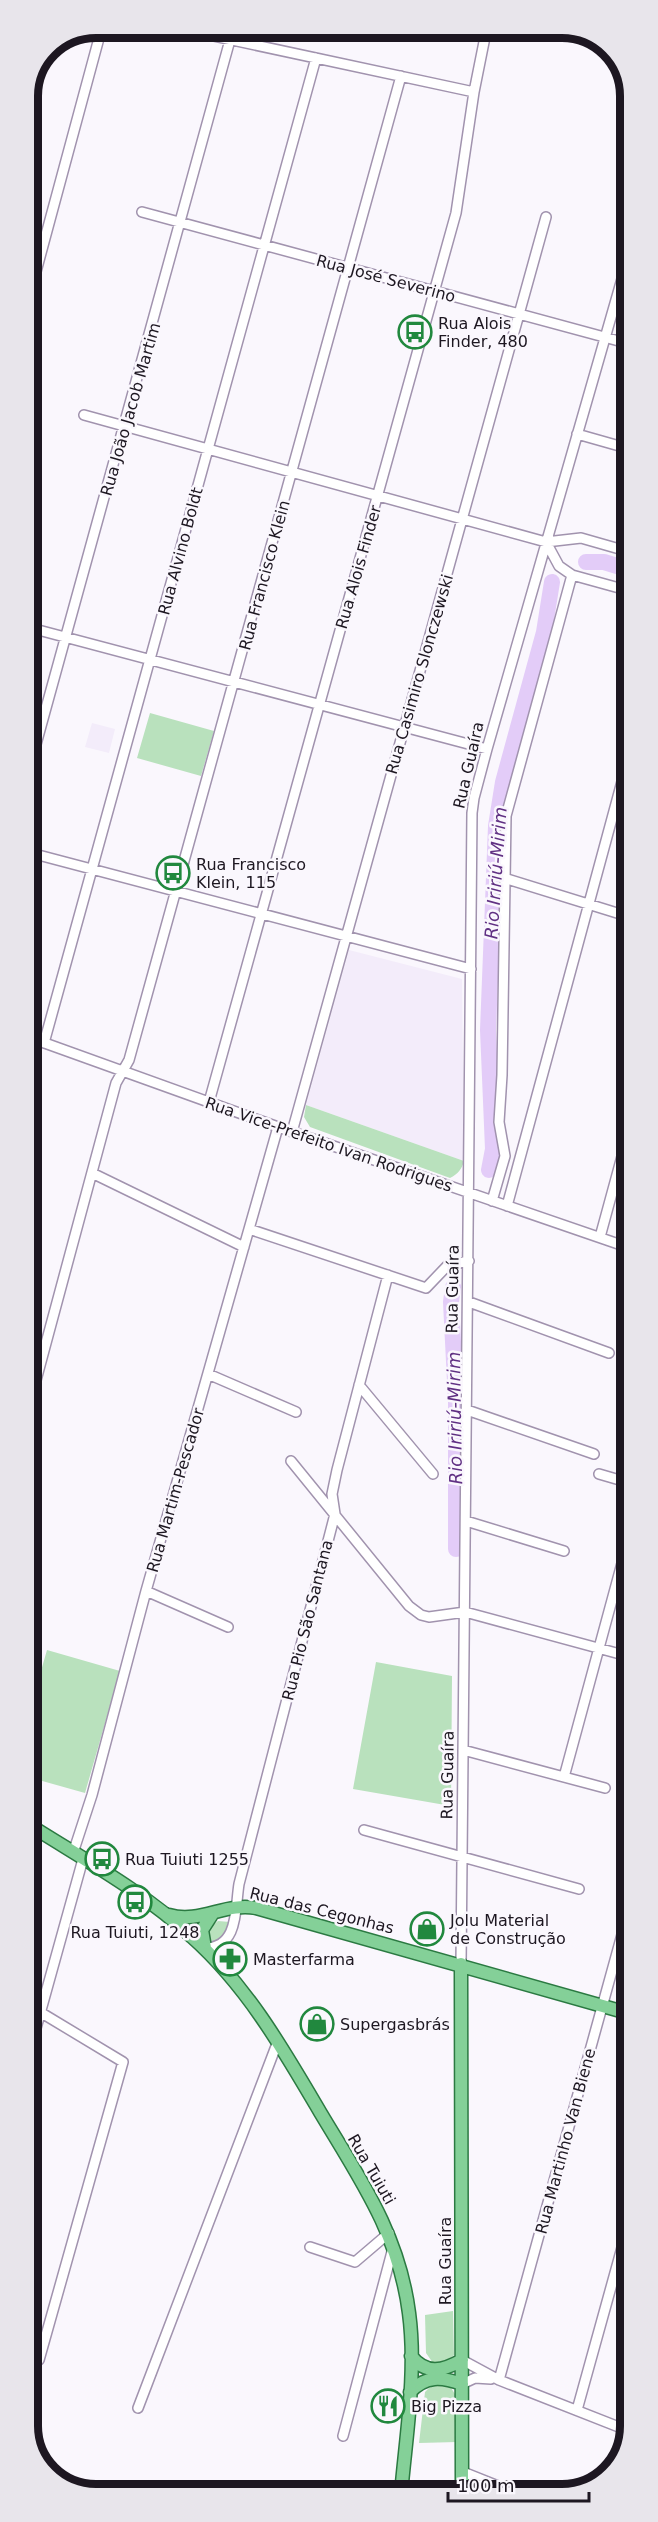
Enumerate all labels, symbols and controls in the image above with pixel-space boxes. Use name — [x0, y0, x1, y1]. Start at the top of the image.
street label: Rua José Severino — [314, 251, 458, 306]
bus stop icon: Rua Alois Finder, 480 — [397, 314, 433, 350]
place label: Rua Alois Finder, 480 — [438, 314, 528, 351]
street label: Rua João Jacob Martim — [97, 320, 164, 498]
street label: Rua Alvino Boldt — [154, 485, 207, 617]
street label: Rua Francisco Klein — [235, 498, 294, 652]
street label: Rua Alois Finder — [332, 503, 385, 631]
street label: Rua Casimiro Slonczewski — [382, 572, 457, 776]
street label: Rua Guaíra — [449, 720, 488, 810]
water label: Rio Iririú-Mirim — [480, 806, 511, 940]
bus stop icon: Rua Francisco Klein, 115 — [155, 855, 191, 891]
place label: Rua Francisco Klein, 115 — [196, 855, 306, 892]
street label: Rua Vice-Prefeito Ivan Rodrigues — [203, 1093, 455, 1196]
street label: Rua Guaíra — [442, 1245, 463, 1333]
water label: Rio Iririú-Mirim — [443, 1351, 466, 1485]
street label: Rua Martim-Pescador — [143, 1405, 208, 1575]
street label: Rua Pio São Santana — [278, 1538, 337, 1702]
street label: Rua Guaíra — [437, 1731, 458, 1819]
bus stop icon: Rua Tuiuti 1255 — [84, 1841, 120, 1877]
place label: Rua Tuiuti 1255 — [125, 1850, 249, 1869]
street label: Rua das Cegonhas — [248, 1883, 396, 1938]
bus stop icon: Rua Tuiuti, 1248 — [117, 1884, 153, 1920]
shop icon: Jolu Material de Construção — [409, 1911, 445, 1947]
place label: Jolu Material de Construção — [449, 1911, 566, 1948]
place label: Rua Tuiuti, 1248 — [70, 1923, 200, 1942]
pharmacy icon: Masterfarma — [212, 1941, 248, 1977]
place label: Masterfarma — [253, 1950, 355, 1969]
shop icon: Supergasbrás — [299, 2006, 335, 2042]
place label: Supergasbrás — [340, 2015, 450, 2034]
street label: Rua Martinho Van Biene — [532, 2046, 599, 2236]
street label: Rua Tuiuti — [344, 2131, 399, 2208]
street label: Rua Guaíra — [436, 2217, 455, 2305]
restaurant icon: Big Pizza — [370, 2388, 406, 2424]
place label: Big Pizza — [411, 2397, 482, 2416]
scale bar — [448, 2465, 589, 2503]
text: 100 m — [457, 2475, 515, 2496]

